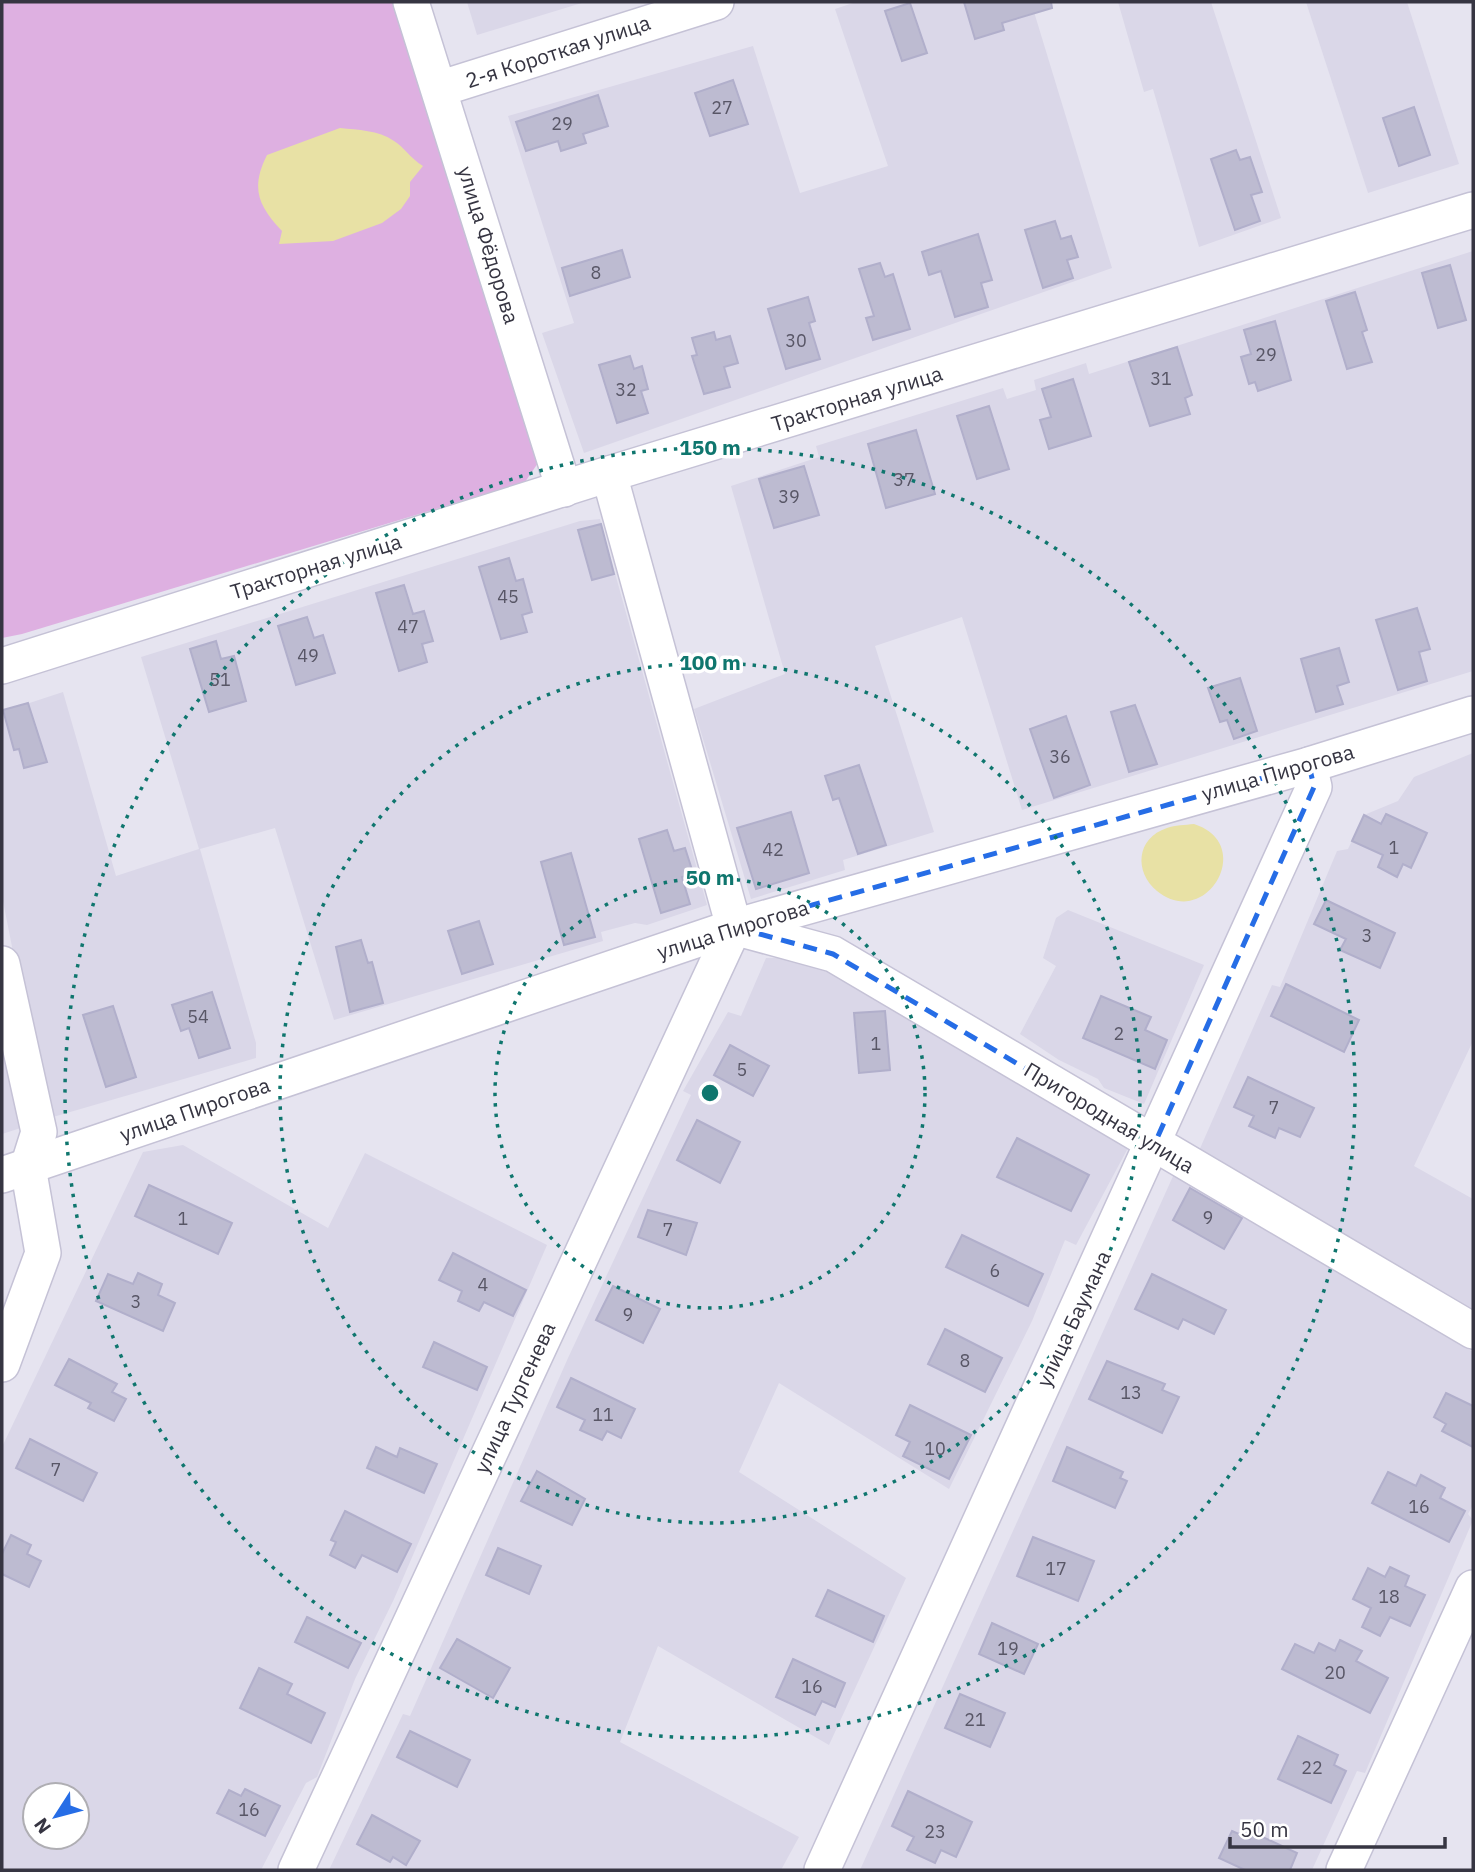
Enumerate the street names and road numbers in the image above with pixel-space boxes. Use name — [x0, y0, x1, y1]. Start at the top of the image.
street label: 2-я Короткая улица — [462, 8, 654, 94]
street label: улица Фёдорова — [452, 162, 526, 327]
street label: Тракторная улица — [768, 359, 946, 437]
street label: Тракторная улица — [227, 527, 405, 605]
street label: улица Пирогова — [1198, 737, 1357, 807]
street label: улица Пирогова — [653, 893, 812, 965]
street label: Пригородная улица — [1019, 1055, 1200, 1179]
street label: улица Пирогова — [116, 1070, 274, 1148]
street label: улица Баумана — [1029, 1246, 1117, 1391]
street label: улица Тургенева — [467, 1317, 561, 1478]

